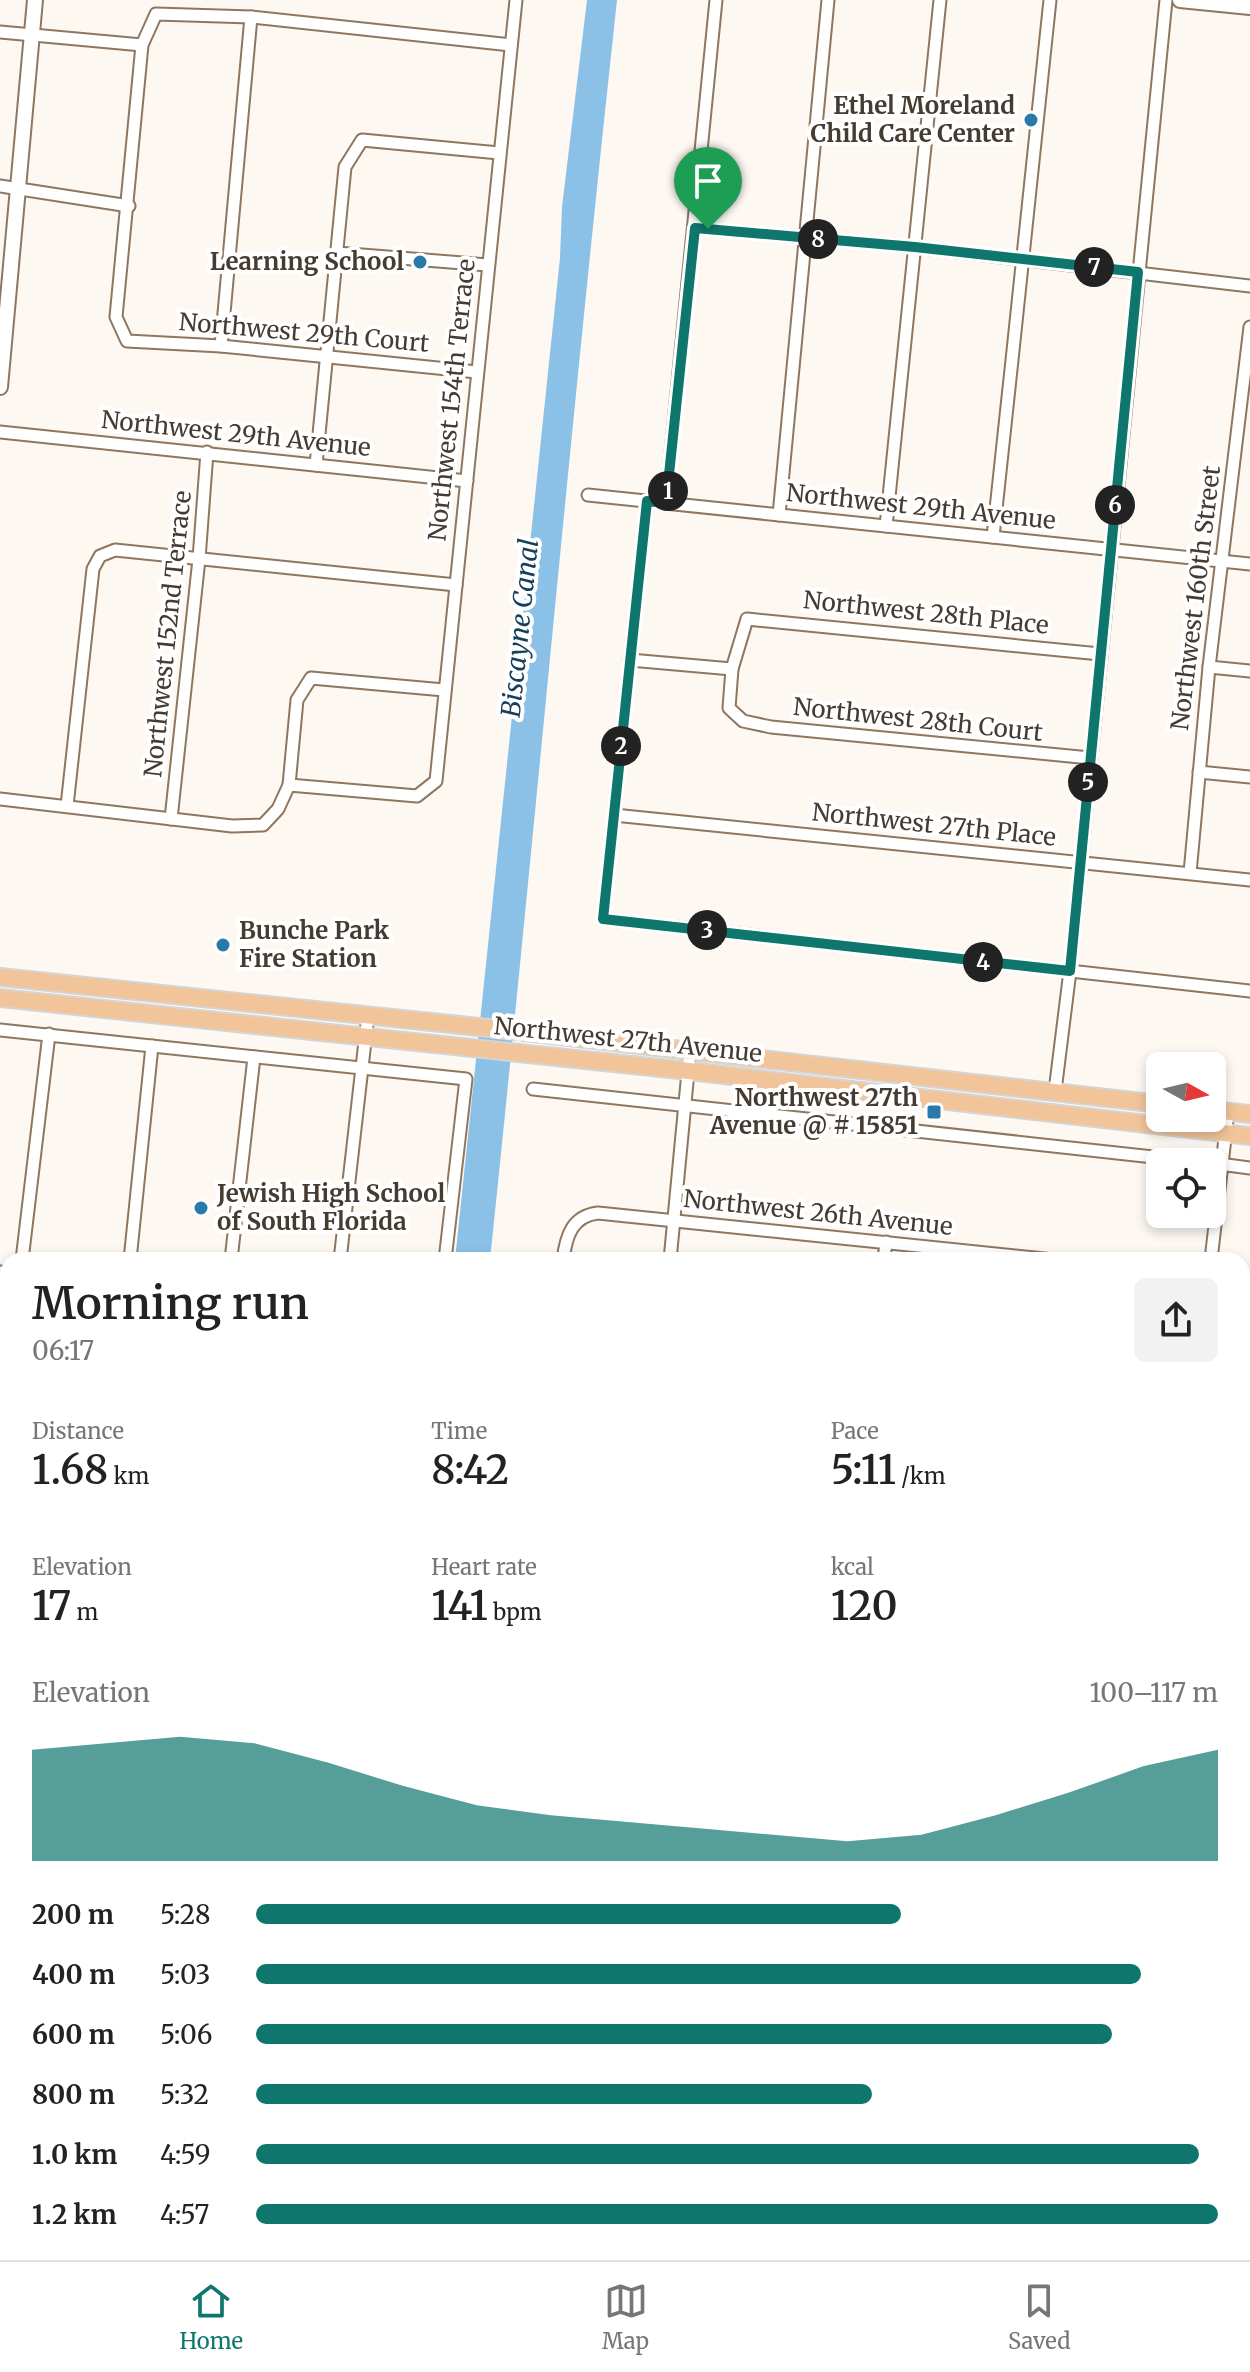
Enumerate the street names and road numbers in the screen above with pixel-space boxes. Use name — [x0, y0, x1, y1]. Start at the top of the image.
street label: Northwest 154th Terrace — [421, 257, 482, 543]
street label: Northwest 29th Court — [178, 306, 431, 359]
street label: Northwest 29th Avenue — [100, 404, 372, 463]
street label: Northwest 160th Street — [1164, 463, 1227, 732]
street label: Northwest 29th Avenue — [785, 477, 1057, 536]
street label: Northwest 152nd Terrace — [137, 489, 198, 779]
street label: Northwest 28th Place — [802, 584, 1050, 641]
street label: Northwest 28th Court — [792, 691, 1045, 748]
street label: Northwest 27th Place — [811, 796, 1057, 853]
street label: Northwest 27th Avenue — [493, 1010, 764, 1069]
street label: Northwest 26th Avenue — [682, 1183, 954, 1242]

